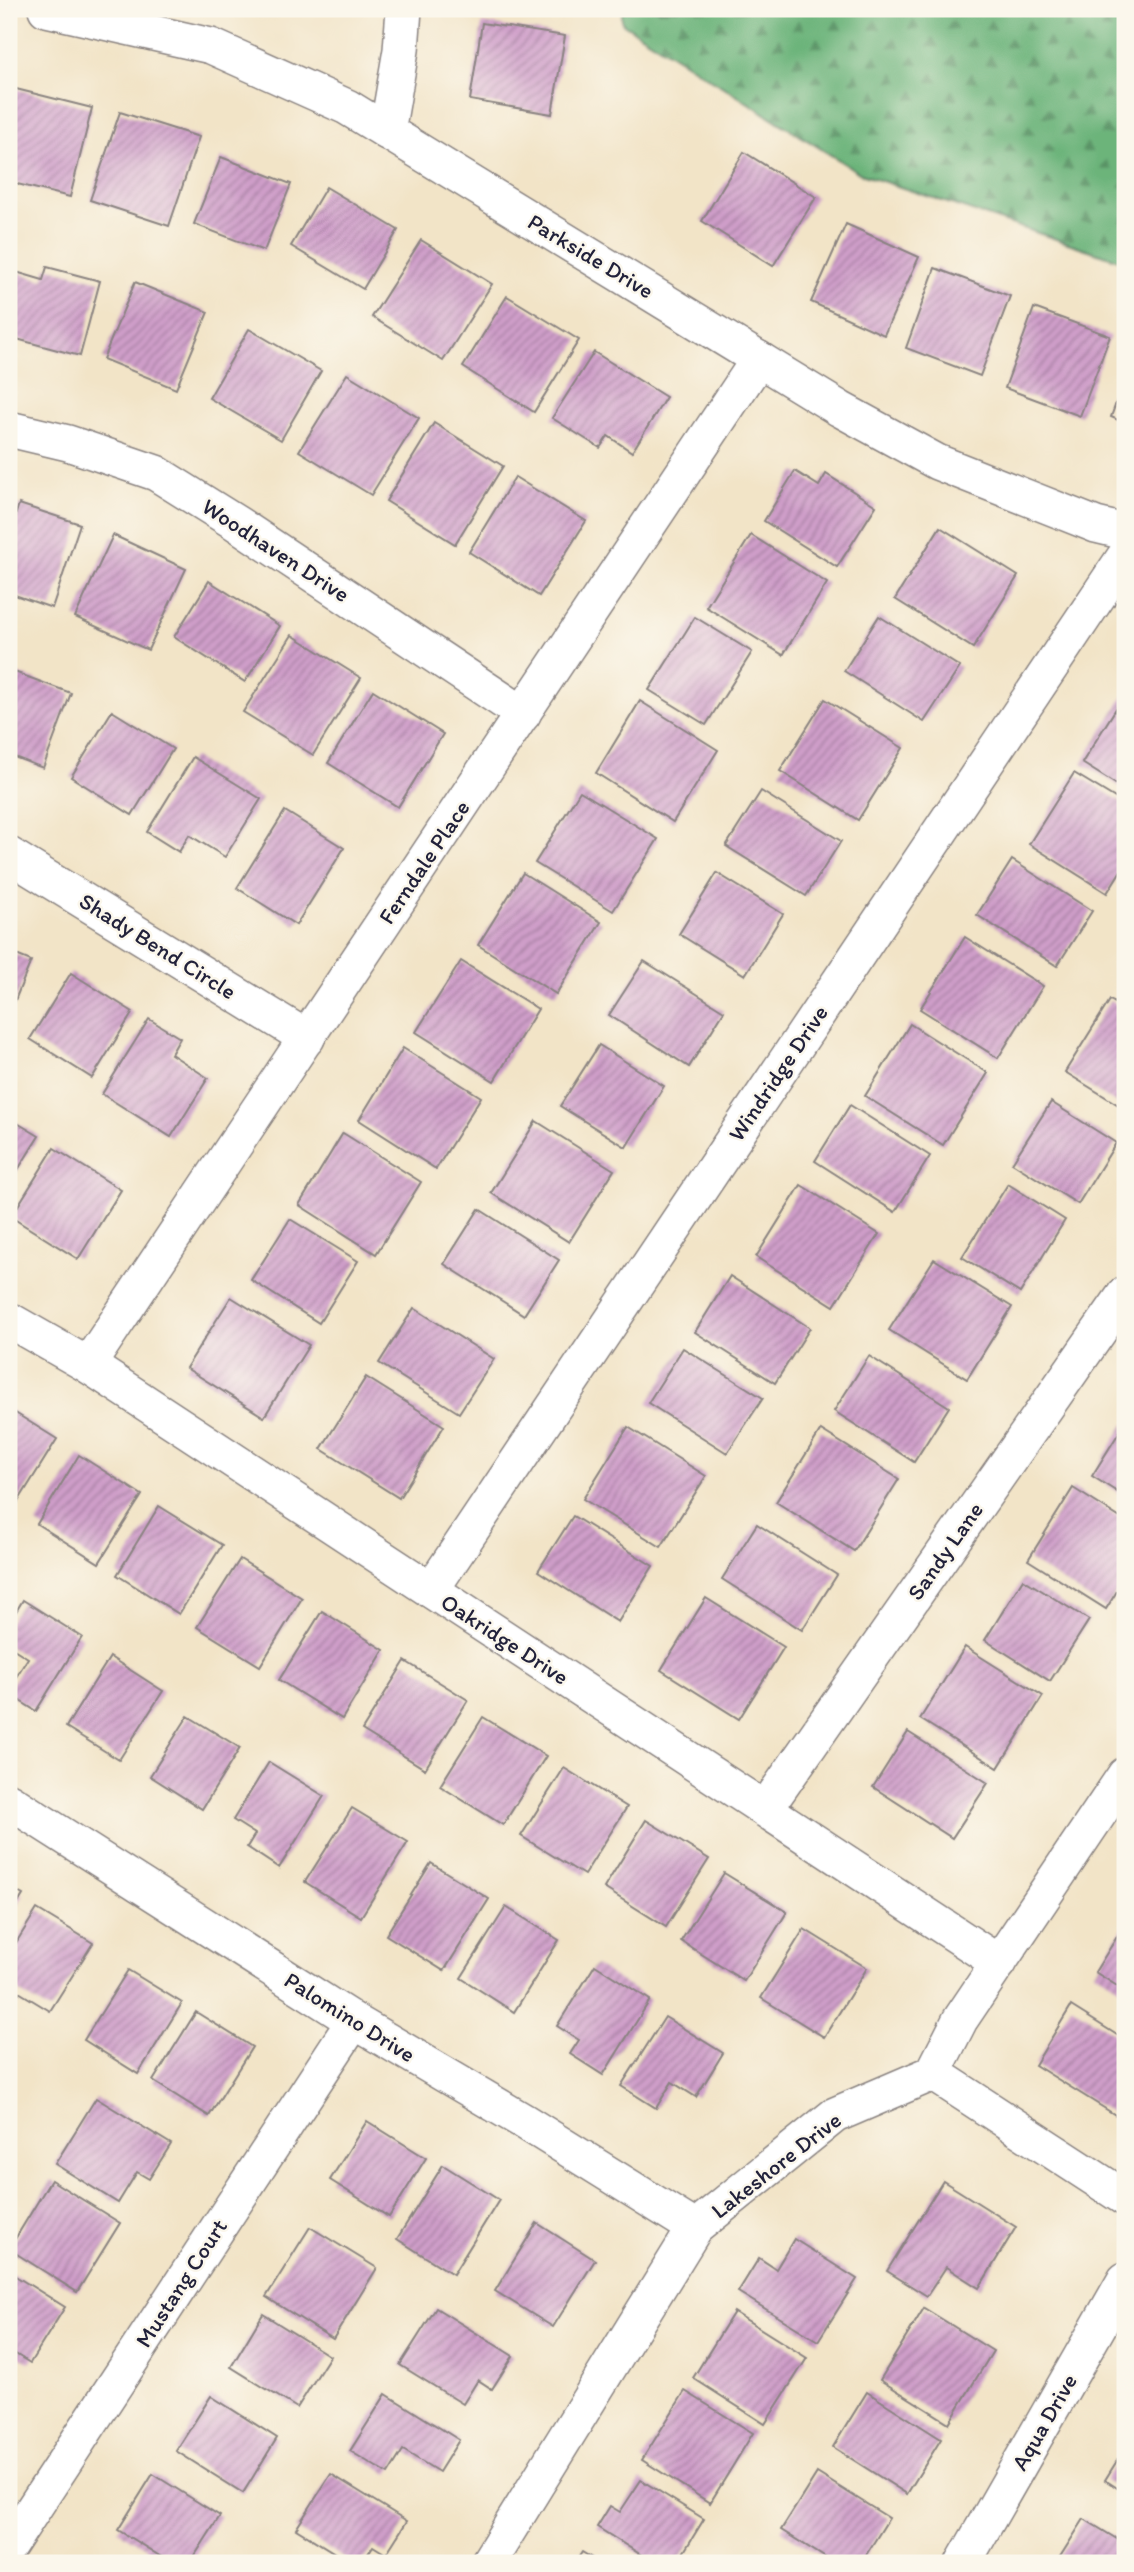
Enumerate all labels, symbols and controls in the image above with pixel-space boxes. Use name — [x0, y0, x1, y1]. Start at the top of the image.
street label: Parkside Drive — [523, 207, 659, 305]
street label: Woodhaven Drive — [197, 492, 355, 608]
street label: Ferndale Place — [372, 795, 476, 929]
street label: Shady Bend Circle — [74, 887, 242, 1005]
street label: Windridge Drive — [722, 1000, 834, 1146]
street label: Sandy Lane — [901, 1497, 989, 1605]
street label: Oakridge Drive — [436, 1587, 574, 1691]
street label: Palomino Drive — [279, 1966, 421, 2068]
street label: Lakeshore Drive — [705, 2106, 847, 2224]
street label: Mustang Court — [129, 2213, 233, 2352]
street label: Aqua Drive — [1005, 2369, 1083, 2475]

